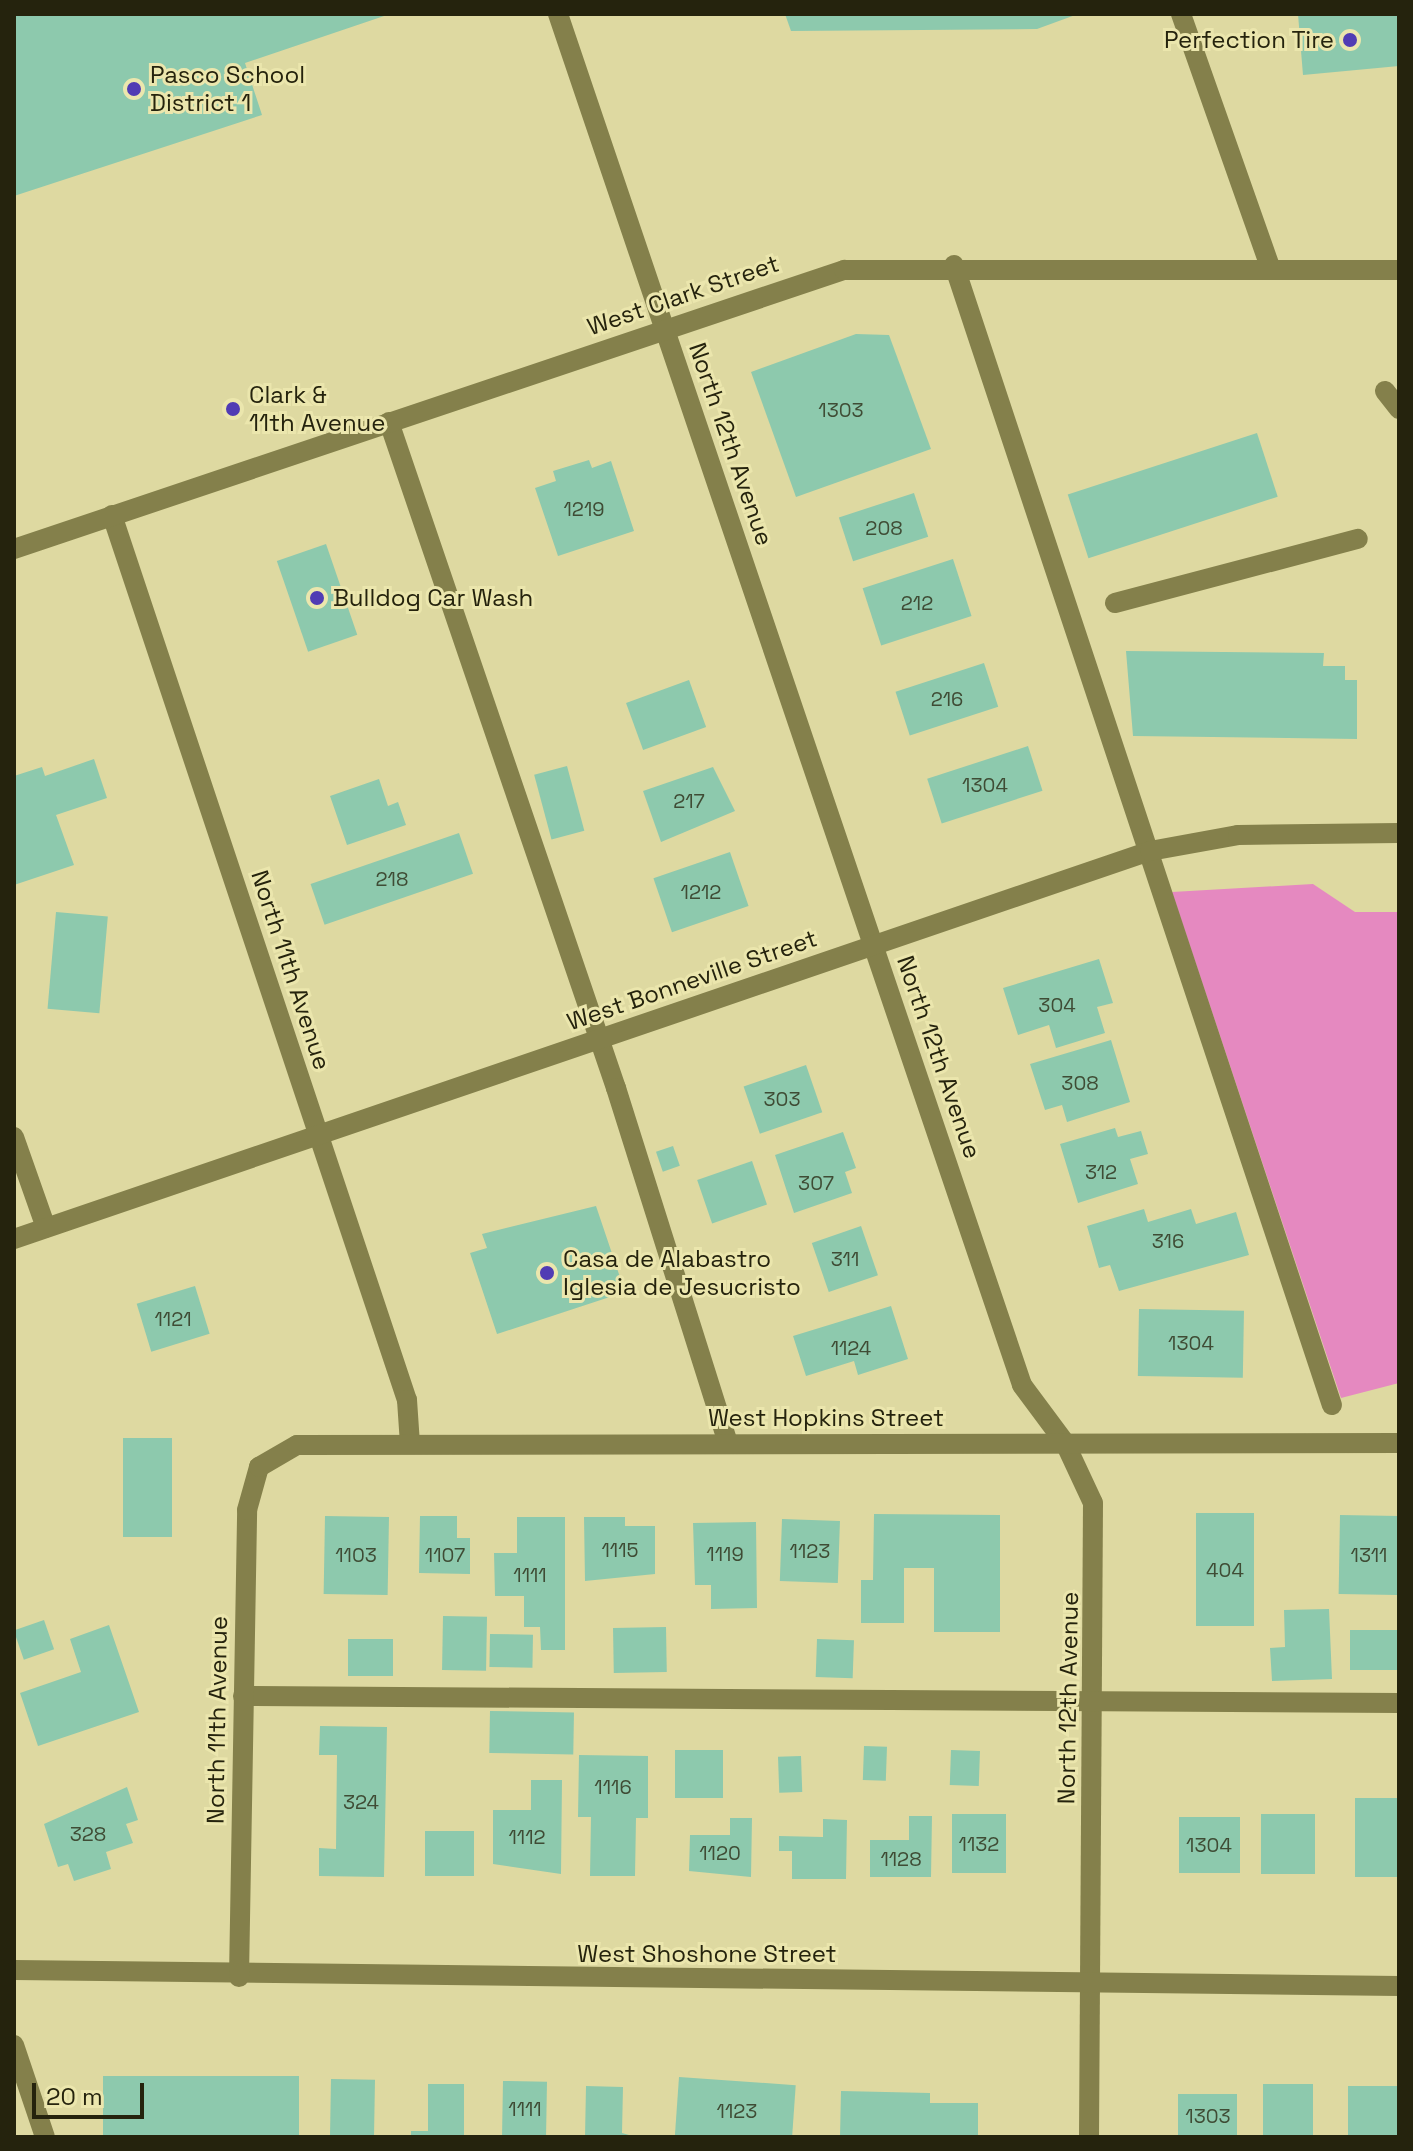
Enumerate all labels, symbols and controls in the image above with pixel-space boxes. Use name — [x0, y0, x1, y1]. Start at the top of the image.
place label: Perfection Tire — [1163, 26, 1334, 54]
marker: Perfection Tire — [1341, 31, 1359, 49]
place label: Pasco School District 1 — [150, 61, 305, 117]
marker: Pasco School District 1 — [125, 80, 143, 98]
street label: West Clark Street — [583, 249, 783, 341]
street label: North 12th Avenue — [683, 339, 779, 549]
place label: Clark & 11th Avenue — [249, 381, 386, 437]
house number: 1303 — [818, 398, 864, 422]
marker: Clark & 11th Avenue — [224, 400, 242, 418]
house number: 1219 — [563, 497, 605, 521]
house number: 208 — [865, 516, 903, 540]
place label: Bulldog Car Wash — [333, 584, 533, 612]
marker: Bulldog Car Wash — [308, 589, 326, 607]
house number: 212 — [901, 591, 933, 615]
house number: 216 — [931, 687, 963, 711]
house number: 1304 — [962, 773, 1008, 797]
house number: 217 — [673, 789, 705, 813]
street label: North 11th Avenue — [245, 866, 337, 1074]
house number: 218 — [376, 867, 408, 891]
house number: 1212 — [681, 880, 721, 904]
street label: West Bonneville Street — [563, 924, 821, 1036]
street label: North 12th Avenue — [891, 952, 987, 1162]
house number: 304 — [1038, 993, 1076, 1017]
house number: 308 — [1061, 1071, 1099, 1095]
house number: 303 — [764, 1087, 800, 1111]
house number: 312 — [1085, 1160, 1117, 1184]
house number: 307 — [798, 1171, 834, 1195]
house number: 316 — [1152, 1229, 1184, 1253]
place label: Casa de Alabastro Iglesia de Jesucristo — [563, 1245, 801, 1301]
house number: 311 — [831, 1247, 859, 1271]
marker: Casa de Alabastro Iglesia de Jesucristo — [538, 1264, 556, 1282]
house number: 1121 — [154, 1307, 192, 1331]
house number: 1304 — [1168, 1331, 1214, 1355]
house number: 1124 — [831, 1336, 871, 1360]
street label: West Hopkins Street — [708, 1404, 944, 1432]
house number: 1115 — [601, 1538, 639, 1562]
house number: 1123 — [790, 1539, 830, 1563]
house number: 1119 — [706, 1542, 744, 1566]
house number: 1103 — [335, 1543, 377, 1567]
house number: 1107 — [425, 1543, 465, 1567]
house number: 1311 — [1351, 1543, 1387, 1567]
house number: 404 — [1206, 1558, 1244, 1582]
house number: 1111 — [513, 1563, 547, 1587]
street label: North 12th Avenue — [1052, 1591, 1084, 1805]
street label: North 11th Avenue — [201, 1616, 233, 1824]
house number: 1116 — [594, 1775, 632, 1799]
house number: 324 — [343, 1790, 379, 1814]
house number: 328 — [70, 1822, 106, 1846]
house number: 1112 — [508, 1825, 546, 1849]
house number: 1132 — [959, 1832, 999, 1856]
house number: 1304 — [1186, 1833, 1232, 1857]
house number: 1120 — [699, 1841, 741, 1865]
house number: 1128 — [880, 1847, 922, 1871]
street label: West Shoshone Street — [577, 1940, 837, 1968]
scale bar — [36, 2067, 148, 2117]
text: 20 m — [46, 2081, 103, 2112]
house number: 1111 — [508, 2097, 542, 2121]
house number: 1123 — [717, 2099, 757, 2123]
house number: 1303 — [1185, 2104, 1231, 2128]

